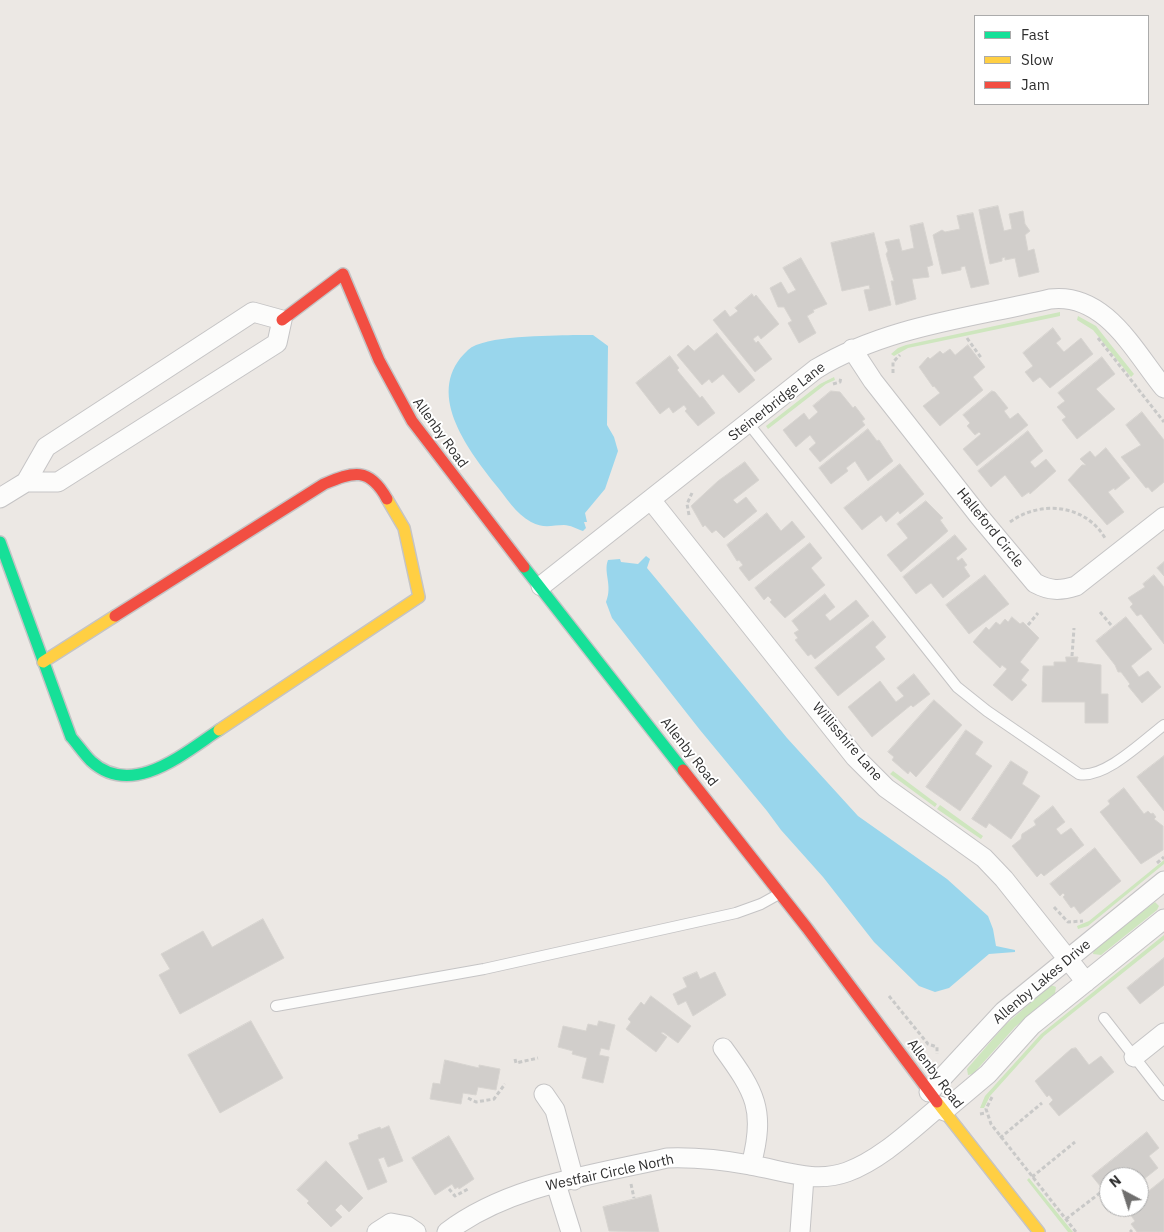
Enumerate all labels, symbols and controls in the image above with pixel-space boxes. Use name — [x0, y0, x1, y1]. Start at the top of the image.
legend — [974, 15, 1149, 105]
text: Fast — [1021, 25, 1049, 44]
text: Slow — [1021, 50, 1054, 69]
text: Jam — [1021, 75, 1050, 94]
street label: Steinerbridge Lane — [725, 359, 829, 445]
street label: Allenby Road — [409, 395, 471, 471]
street label: Halleford Circle — [953, 485, 1027, 571]
street label: Willisshire Lane — [808, 699, 886, 785]
street label: Allenby Road — [657, 714, 721, 790]
street label: Allenby Lakes Drive — [990, 936, 1094, 1028]
street label: Allenby Road — [903, 1036, 967, 1112]
street label: Westfair Circle North — [545, 1151, 675, 1195]
north arrow — [1099, 1167, 1149, 1217]
text: N — [1105, 1171, 1125, 1191]

